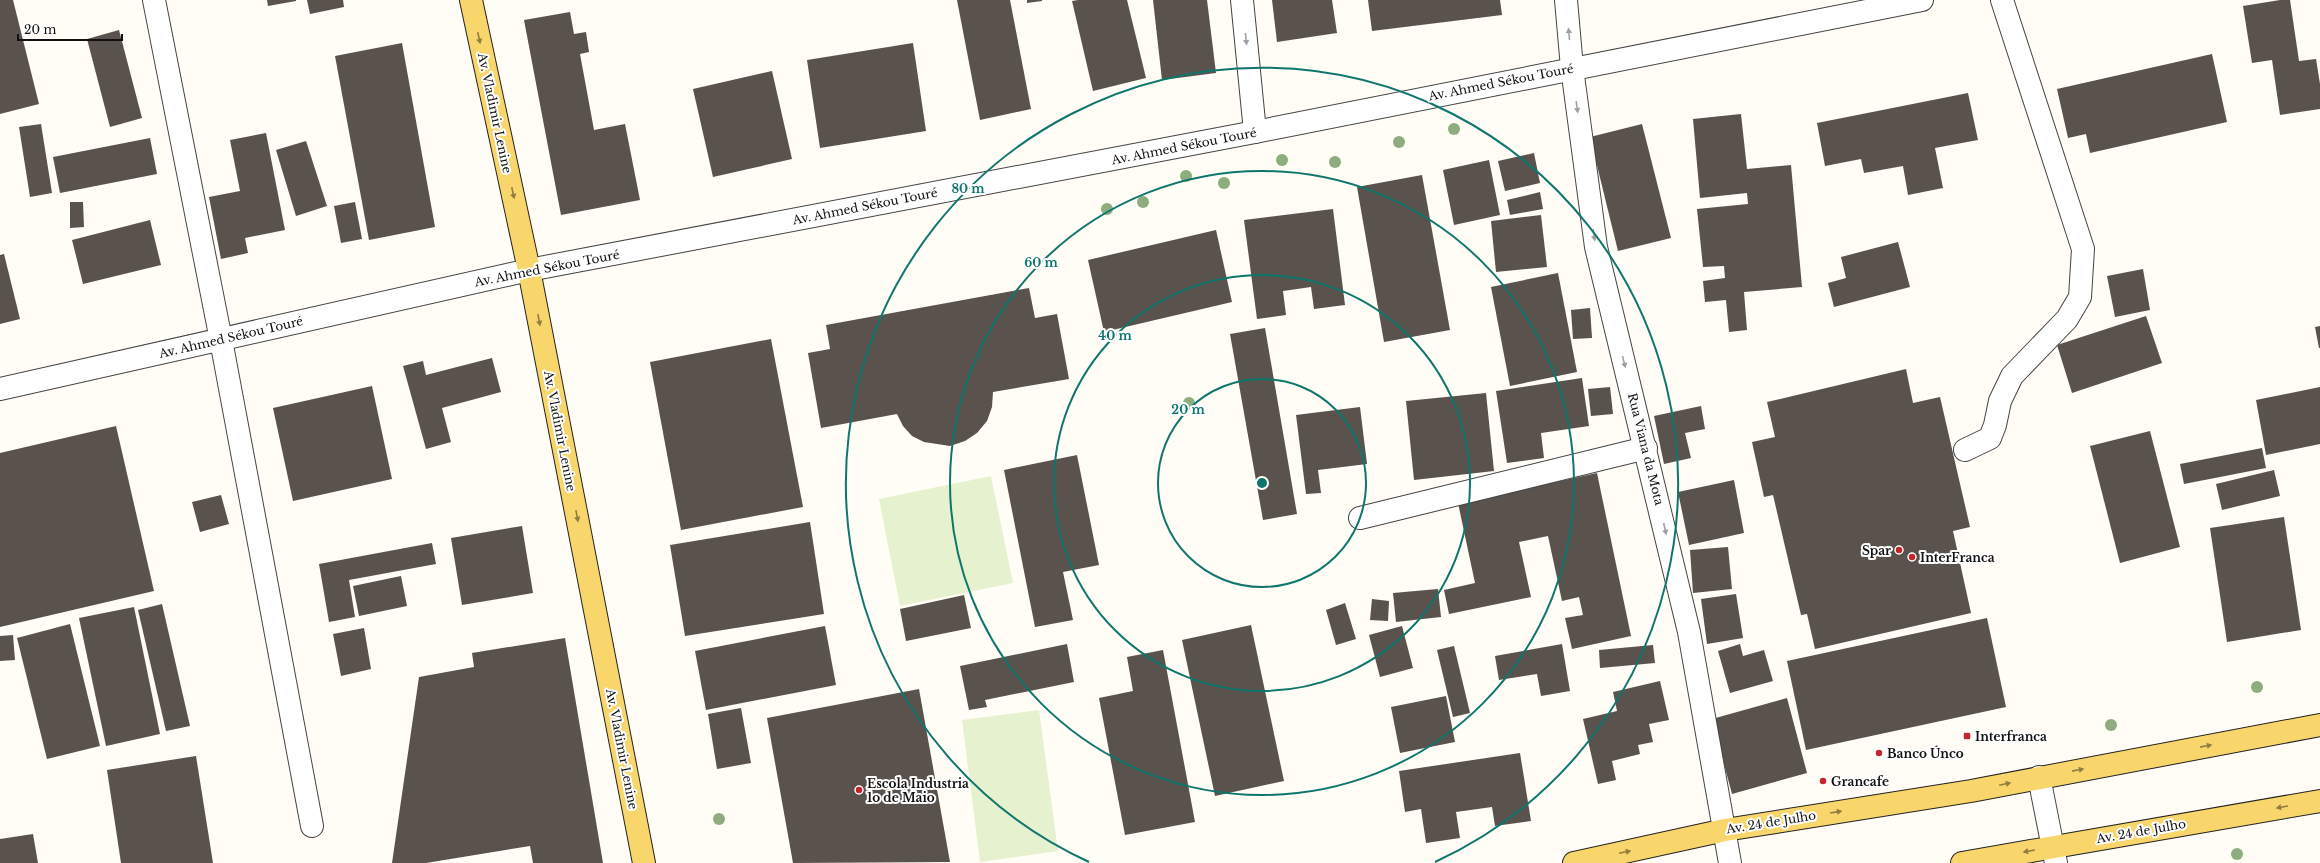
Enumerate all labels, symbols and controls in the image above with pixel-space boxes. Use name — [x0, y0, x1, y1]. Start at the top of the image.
scale bar — [18, 16, 122, 42]
text: 20 m — [24, 22, 56, 37]
one-way arrow — [1566, 28, 1572, 40]
one-way arrow — [477, 32, 483, 44]
one-way arrow — [1243, 33, 1249, 45]
street label: Av. Vladimir Lenine — [475, 50, 515, 175]
street label: Av. Ahmed Sékou Touré — [1426, 61, 1575, 104]
one-way arrow — [1574, 101, 1580, 113]
street label: Av. Ahmed Sékou Touré — [1109, 125, 1258, 168]
text: 80 m — [951, 181, 985, 196]
street label: Av. Ahmed Sékou Touré — [790, 185, 939, 228]
one-way arrow — [510, 186, 516, 199]
one-way arrow — [1591, 229, 1597, 242]
street label: Av. Ahmed Sékou Touré — [472, 247, 621, 290]
text: 60 m — [1024, 255, 1059, 270]
street label: Av. Ahmed Sékou Touré — [157, 313, 305, 361]
one-way arrow — [536, 314, 542, 326]
text: 40 m — [1098, 328, 1132, 343]
one-way arrow — [1622, 356, 1628, 368]
street label: Av. Vladimir Lenine — [541, 368, 579, 493]
street label: Rua Viana da Mota — [1625, 391, 1667, 507]
text: 20 m — [1171, 402, 1205, 417]
centre of rings — [1255, 476, 1269, 490]
one-way arrow — [574, 510, 580, 522]
one-way arrow — [1662, 523, 1668, 535]
place label: Spar — [1862, 543, 1891, 558]
marker: Spar — [1894, 545, 1904, 555]
place label: InterFranca — [1920, 550, 1995, 565]
marker: InterFranca — [1907, 552, 1917, 562]
street label: Av. Vladimir Lenine — [603, 686, 641, 811]
place label: Interfranca — [1975, 729, 2047, 744]
marker: Interfranca — [1962, 731, 1972, 741]
one-way arrow — [2200, 743, 2212, 749]
place label: Banco Únco — [1887, 745, 1964, 761]
marker: Banco Únco — [1874, 748, 1884, 758]
one-way arrow — [2072, 767, 2084, 773]
place label: Grancafe — [1831, 774, 1889, 789]
place label: Escola Industria 1o de Maio — [867, 776, 969, 805]
marker: Grancafe — [1818, 776, 1828, 786]
one-way arrow — [1999, 781, 2011, 787]
marker: Escola Industria 1o de Maio — [854, 785, 864, 795]
one-way arrow — [2275, 804, 2288, 810]
street label: Av. 24 de Julho — [1724, 807, 1817, 837]
one-way arrow — [1829, 809, 1842, 815]
street label: Av. 24 de Julho — [2094, 816, 2187, 846]
one-way arrow — [1619, 848, 1631, 854]
one-way arrow — [2023, 848, 2035, 854]

